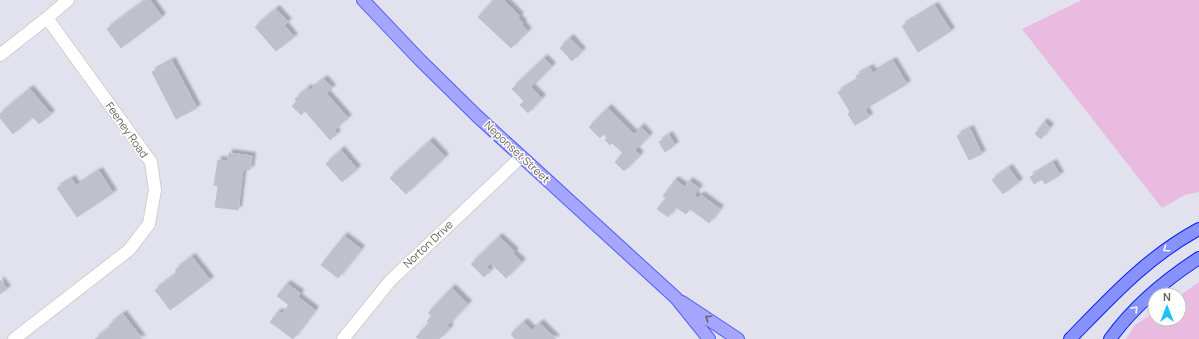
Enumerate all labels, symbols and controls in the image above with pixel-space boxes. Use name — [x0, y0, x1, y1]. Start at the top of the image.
street label: Feeney Road — [103, 99, 152, 161]
street label: Neponset Street — [481, 117, 553, 186]
street label: Norton Drive — [399, 216, 456, 271]
one-way arrow — [1163, 244, 1170, 251]
north arrow — [1147, 287, 1187, 327]
text: N — [1163, 289, 1171, 304]
one-way arrow — [1130, 306, 1138, 314]
one-way arrow — [705, 315, 712, 323]

